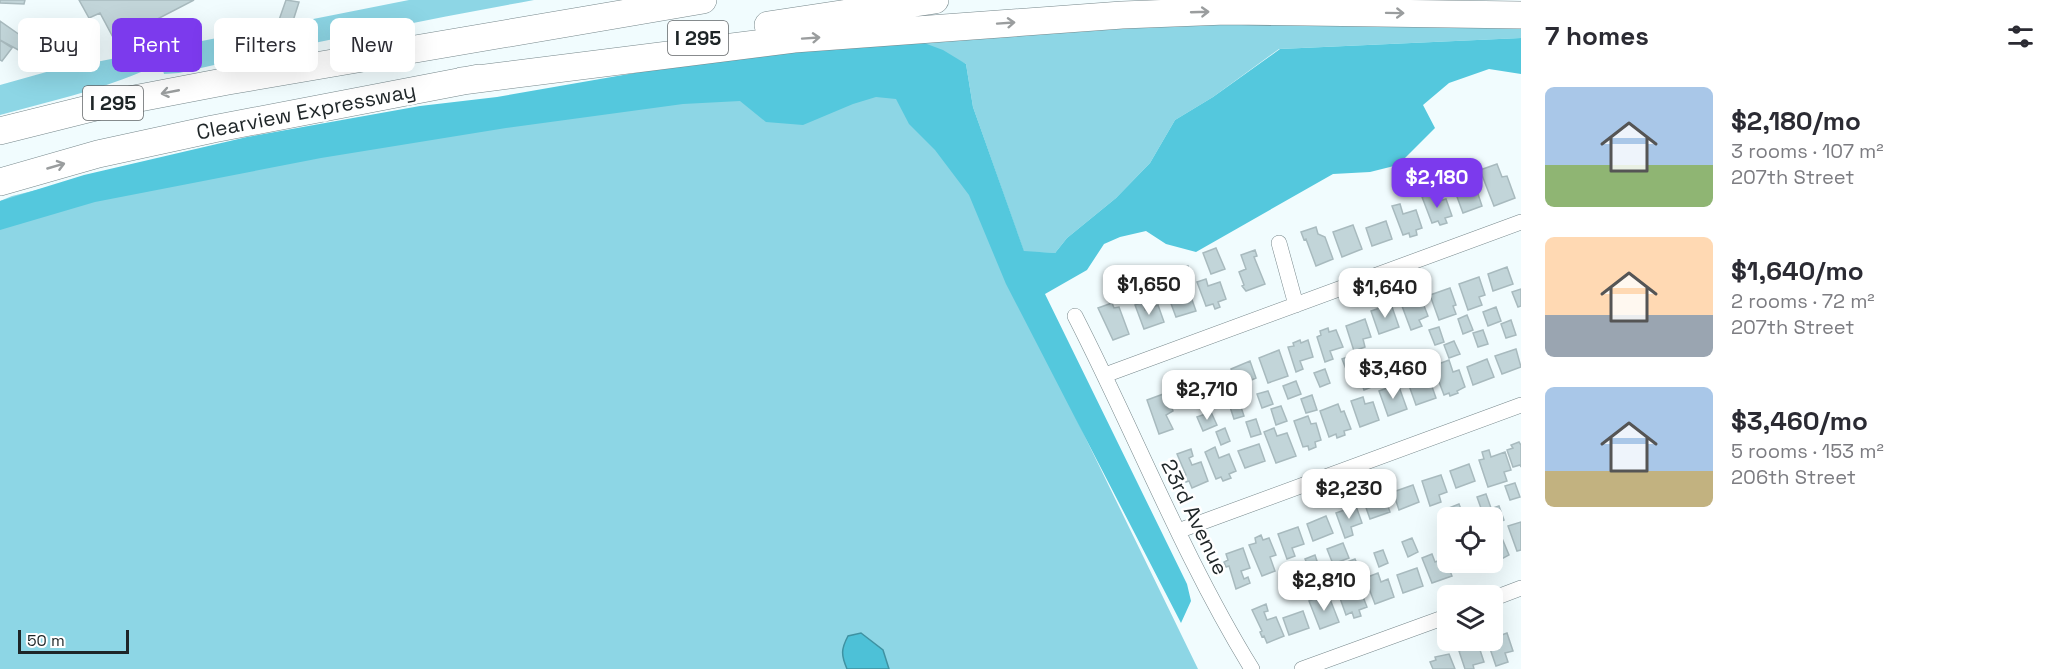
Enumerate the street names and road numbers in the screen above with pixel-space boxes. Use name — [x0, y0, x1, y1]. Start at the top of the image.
road number: I 295 — [668, 21, 728, 55]
street label: Clearview Expressway — [194, 76, 418, 146]
road number: I 295 — [83, 86, 143, 120]
street label: 23rd Avenue — [1155, 455, 1235, 579]

